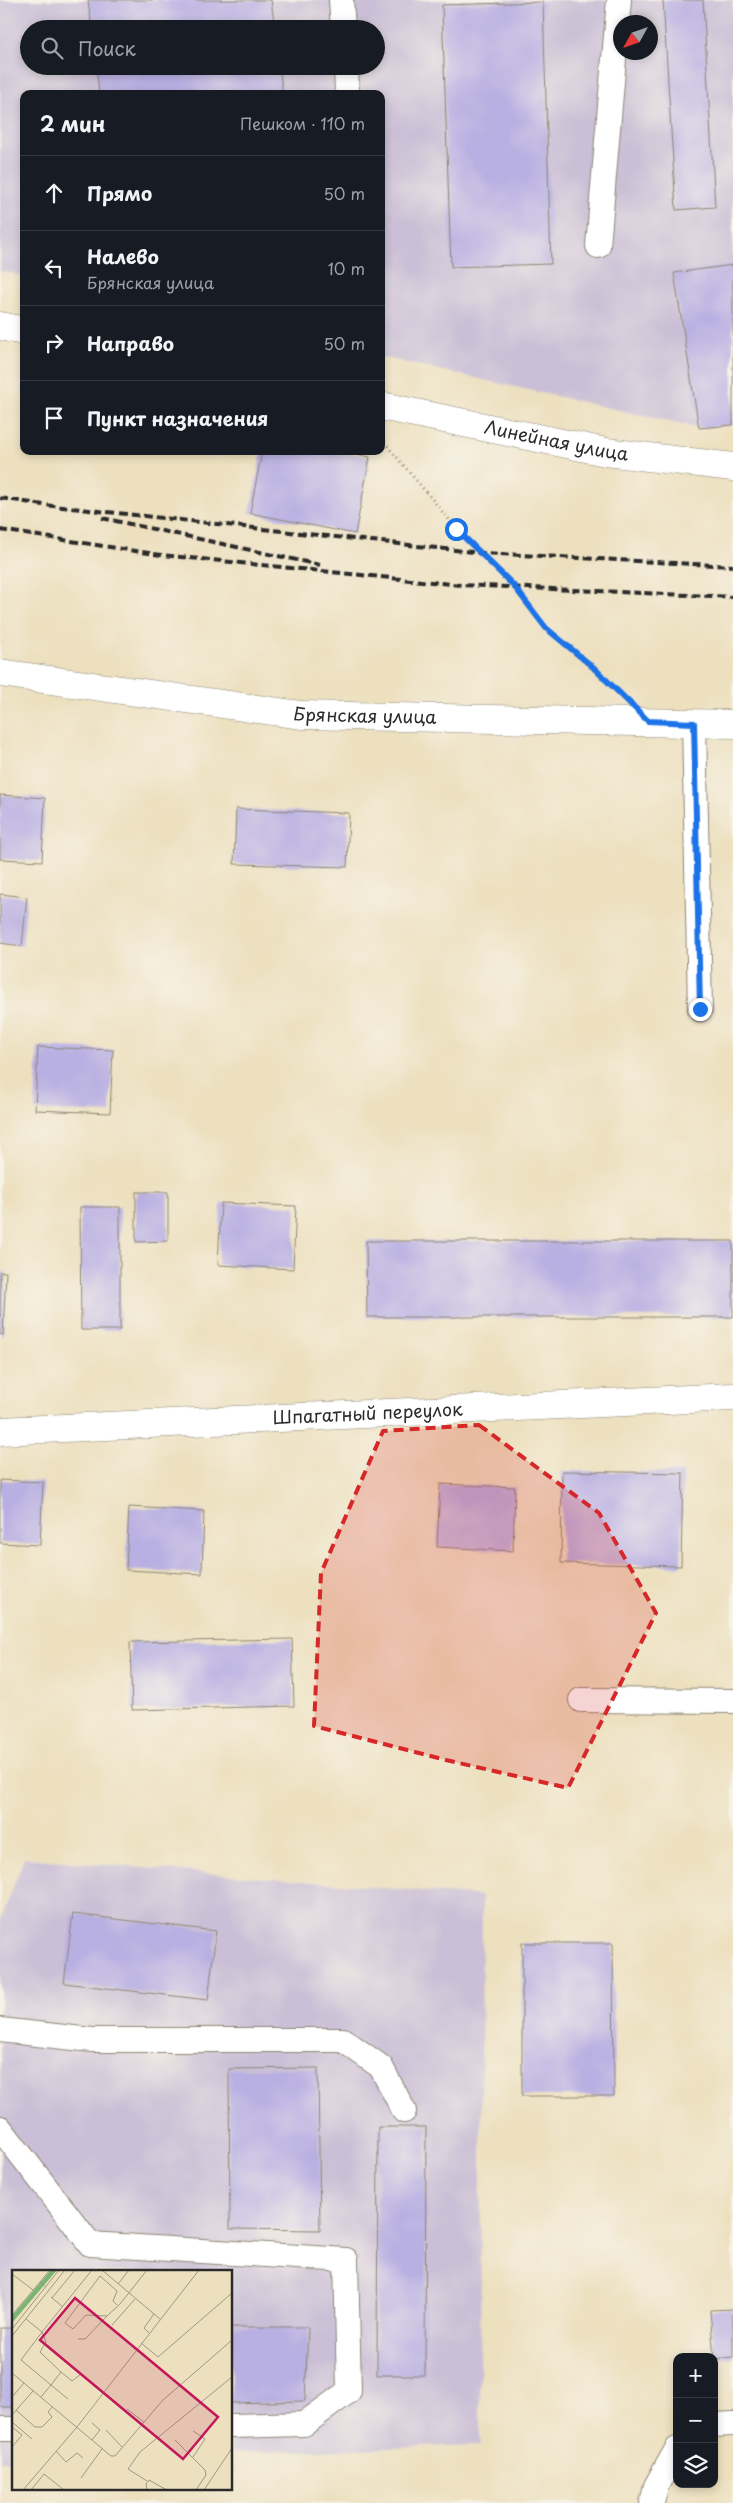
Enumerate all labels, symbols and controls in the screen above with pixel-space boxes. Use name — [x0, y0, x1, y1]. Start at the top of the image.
north arrow — [613, 15, 658, 60]
search box — [20, 20, 385, 75]
icon: search — [38, 34, 66, 62]
text: Поиск — [78, 34, 136, 62]
text: 2 мин — [40, 107, 105, 139]
text: Пешком · 110 m — [240, 111, 365, 135]
icon: ahead — [40, 179, 68, 207]
text: Прямо — [87, 179, 152, 207]
text: 50 m — [324, 181, 365, 205]
text: Налево — [87, 242, 159, 270]
icon: left — [40, 254, 68, 282]
text: 10 m — [328, 256, 365, 280]
text: Брянская улица — [87, 270, 214, 294]
icon: right — [40, 329, 68, 357]
text: Направо — [87, 329, 174, 357]
text: 50 m — [324, 331, 365, 355]
icon: arrive — [40, 404, 68, 432]
text: Пункт назначения — [87, 404, 268, 432]
street label: Линейная улица — [482, 413, 631, 467]
route start — [445, 518, 468, 541]
street label: Брянская улица — [292, 699, 438, 730]
route end — [689, 998, 712, 1021]
street label: Шпагатный переулок — [272, 1395, 463, 1430]
inset map — [12, 2270, 232, 2490]
map controls — [673, 2353, 718, 2488]
button: + — [673, 2353, 718, 2398]
button: − — [673, 2398, 718, 2443]
button: layers — [673, 2443, 718, 2488]

